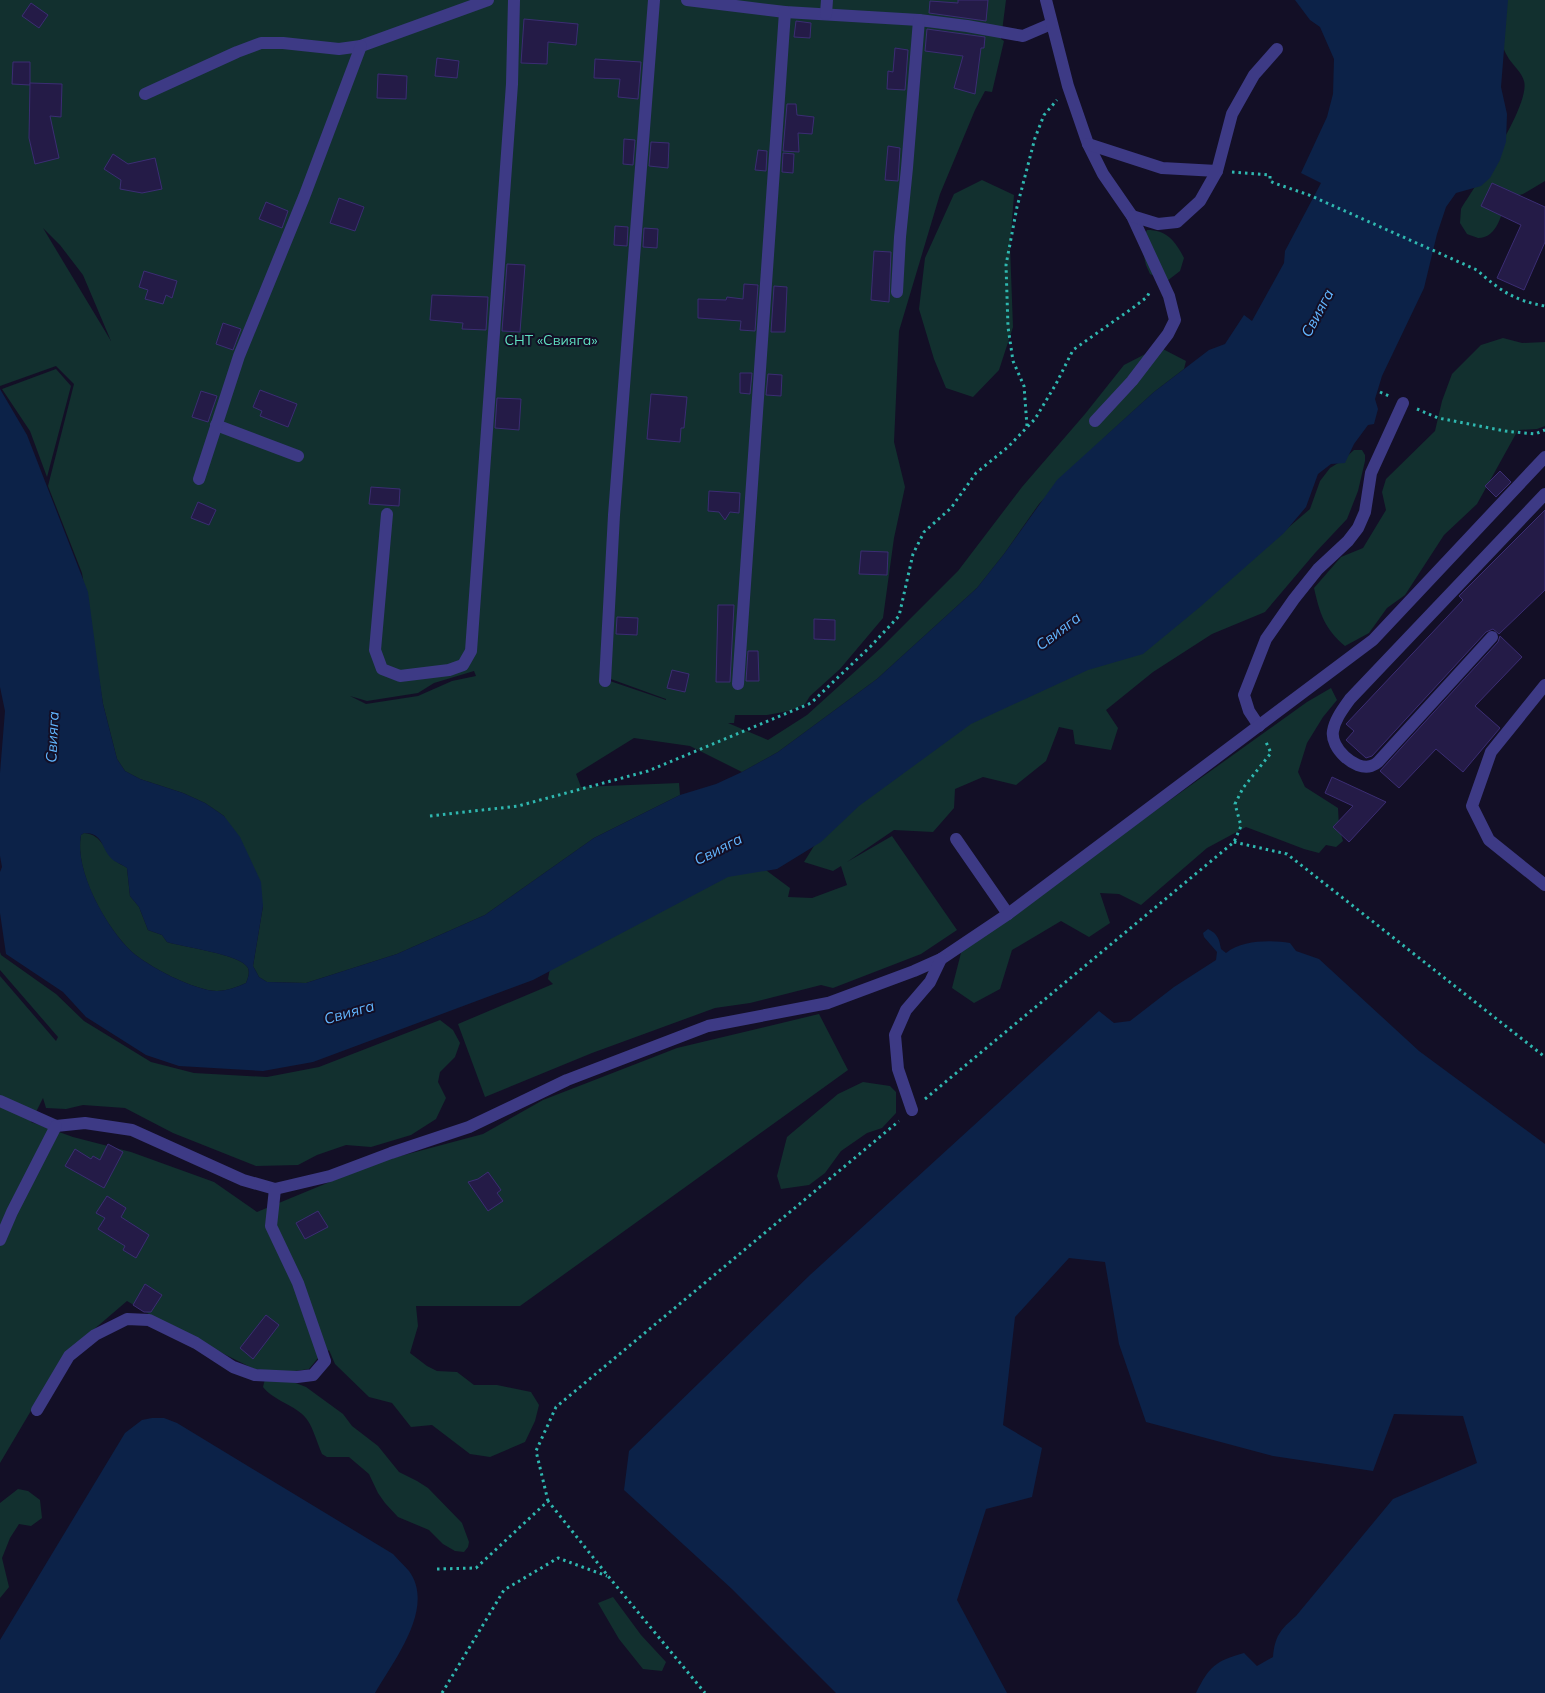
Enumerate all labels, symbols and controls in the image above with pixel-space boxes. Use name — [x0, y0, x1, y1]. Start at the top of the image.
water label: Свияга — [1296, 286, 1338, 340]
park label: СНТ «Свияга» — [504, 331, 598, 349]
water label: Свияга — [1032, 608, 1084, 654]
water label: Свияга — [41, 711, 63, 763]
water label: Свияга — [691, 829, 745, 869]
water label: Свияга — [322, 996, 376, 1028]

